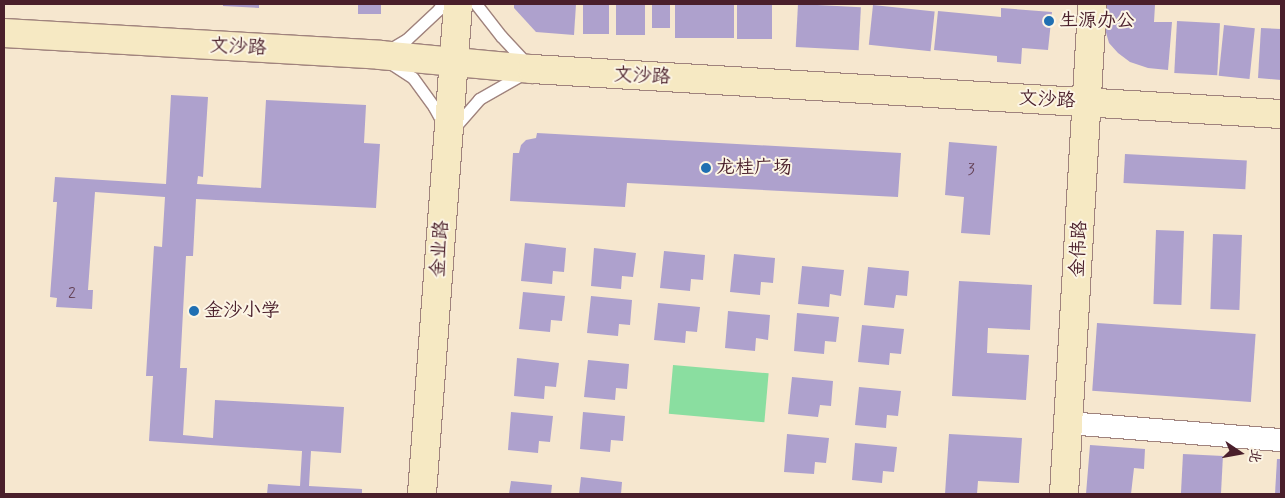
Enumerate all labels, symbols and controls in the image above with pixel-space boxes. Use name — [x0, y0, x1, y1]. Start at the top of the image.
place label: 生源办公 — [1059, 10, 1135, 32]
marker: 生源办公 — [1043, 15, 1055, 27]
street label: 文沙路 — [209, 34, 267, 60]
street label: 文沙路 — [613, 63, 671, 89]
street label: 文沙路 — [1018, 87, 1076, 113]
place label: 龙桂广场 — [716, 157, 792, 179]
house number: 3 — [967, 160, 975, 180]
marker: 龙桂广场 — [700, 162, 712, 174]
street label: 金业路 — [427, 220, 453, 278]
street label: 金伟路 — [1066, 220, 1092, 278]
house number: 2 — [68, 284, 76, 304]
place label: 金沙小学 — [204, 300, 280, 322]
marker: 金沙小学 — [188, 305, 200, 317]
north arrow — [1215, 428, 1265, 478]
text: 北 — [1244, 447, 1265, 465]

